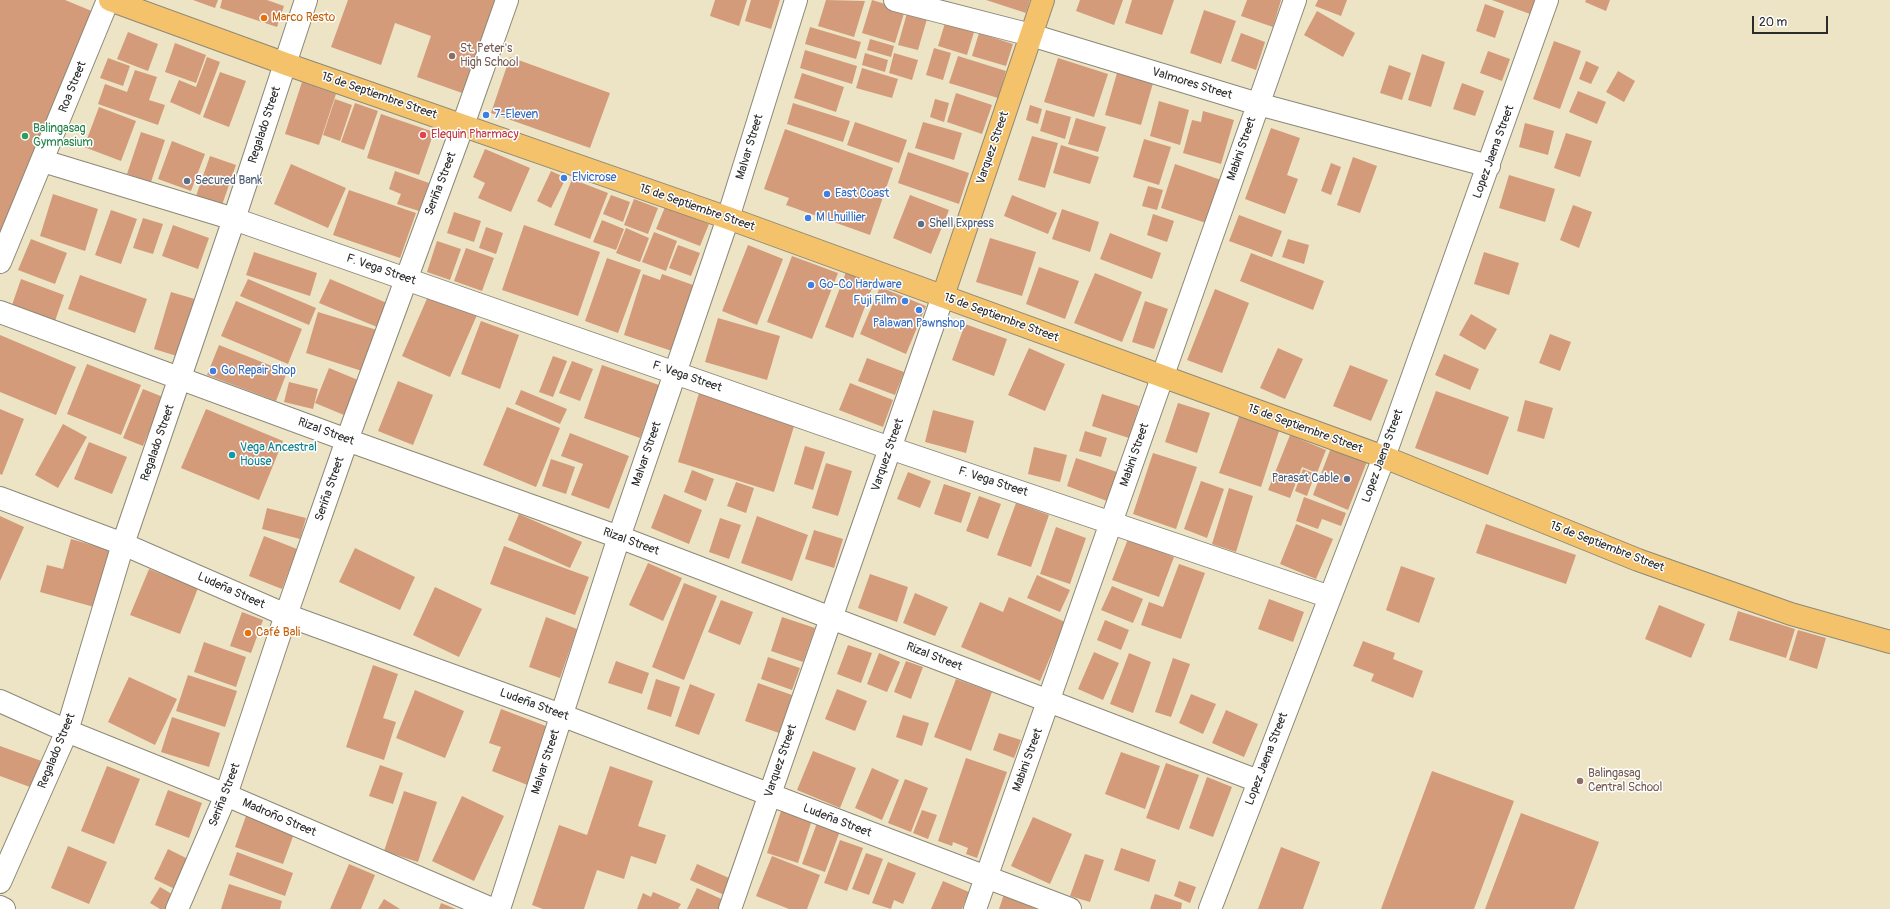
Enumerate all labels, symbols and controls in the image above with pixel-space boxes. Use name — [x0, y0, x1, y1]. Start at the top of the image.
scale bar — [1754, 8, 1830, 34]
place label: Marco Resto — [272, 11, 335, 25]
marker: Marco Resto — [259, 13, 269, 23]
text: 20 m — [1759, 15, 1787, 30]
place label: St. Peter's High School — [460, 42, 519, 70]
marker: St. Peter's High School — [447, 51, 457, 61]
street label: Roa Street — [56, 59, 90, 115]
street label: Valmores Street — [1150, 65, 1234, 103]
street label: 15 de Septiembre Street — [319, 69, 439, 123]
street label: Regalado Street — [246, 85, 284, 165]
street label: Lopez Jaena Street — [1470, 103, 1518, 201]
place label: 7-Eleven — [494, 108, 538, 122]
marker: 7-Eleven — [481, 110, 491, 120]
street label: Varquez Street — [974, 110, 1012, 186]
street label: Malvar Street — [733, 113, 767, 181]
street label: Mabini Street — [1224, 115, 1260, 183]
place label: Balingasag Gymnasium — [33, 122, 93, 150]
place label: Elequin Pharmacy — [431, 128, 519, 142]
marker: Elequin Pharmacy — [418, 130, 428, 140]
marker: Balingasag Gymnasium — [20, 131, 30, 141]
street label: Seriña Street — [422, 150, 460, 218]
place label: Elvicrose — [572, 171, 616, 185]
marker: Elvicrose — [559, 173, 569, 183]
place label: Secured Bank — [195, 174, 262, 188]
marker: Secured Bank — [182, 176, 192, 186]
street label: 15 de Septiembre Street — [637, 181, 757, 235]
place label: East Coast — [835, 187, 889, 201]
marker: East Coast — [822, 189, 832, 199]
place label: M Lhuillier — [816, 211, 866, 225]
marker: M Lhuillier — [803, 213, 813, 223]
place label: Shell Express — [929, 217, 994, 231]
marker: Shell Express — [916, 219, 926, 229]
street label: F. Vega Street — [344, 251, 418, 289]
place label: Go-Co Hardware — [819, 278, 902, 292]
marker: Go-Co Hardware — [806, 280, 816, 290]
street label: 15 de Septiembre Street — [942, 290, 1060, 346]
place label: Fuji Film — [853, 294, 897, 308]
marker: Fuji Film — [900, 296, 910, 306]
marker: Palawan Pawnshop — [914, 305, 924, 315]
place label: Palawan Pawnshop — [873, 317, 965, 331]
street label: F. Vega Street — [650, 358, 724, 396]
place label: Go Repair Shop — [221, 364, 296, 378]
marker: Go Repair Shop — [208, 366, 218, 376]
street label: 15 de Septiembre Street — [1246, 401, 1364, 457]
street label: Regalado Street — [138, 403, 178, 483]
street label: Lopez Jaena Street — [1359, 407, 1407, 505]
street label: Rizal Street — [296, 415, 356, 449]
street label: Varquez Street — [869, 417, 907, 493]
street label: Malvar Street — [629, 420, 665, 488]
street label: Mabini Street — [1117, 421, 1153, 489]
place label: Vega Ancestral House — [240, 441, 317, 469]
marker: Vega Ancestral House — [227, 450, 237, 460]
street label: Seriña Street — [312, 455, 348, 523]
street label: F. Vega Street — [956, 464, 1030, 500]
place label: Parasat Cable — [1272, 472, 1339, 486]
marker: Parasat Cable — [1342, 474, 1352, 484]
street label: 15 de Septiembre Street — [1548, 519, 1666, 575]
street label: Rizal Street — [601, 525, 661, 559]
street label: Ludeña Street — [195, 570, 267, 612]
place label: Café Bali — [256, 626, 300, 640]
marker: Café Bali — [243, 628, 253, 638]
street label: Rizal Street — [904, 640, 964, 674]
street label: Ludeña Street — [498, 686, 570, 724]
street label: Regalado Street — [35, 711, 79, 791]
street label: Lopez Jaena Street — [1243, 711, 1291, 807]
street label: Varquez Street — [762, 723, 800, 799]
street label: Mabini Street — [1010, 726, 1046, 794]
street label: Malvar Street — [529, 728, 563, 796]
street label: Seriña Street — [206, 761, 244, 829]
place label: Balingasag Central School — [1588, 767, 1662, 795]
marker: Balingasag Central School — [1575, 776, 1585, 786]
street label: Madroño Street — [240, 796, 318, 840]
street label: Ludeña Street — [801, 801, 873, 841]

